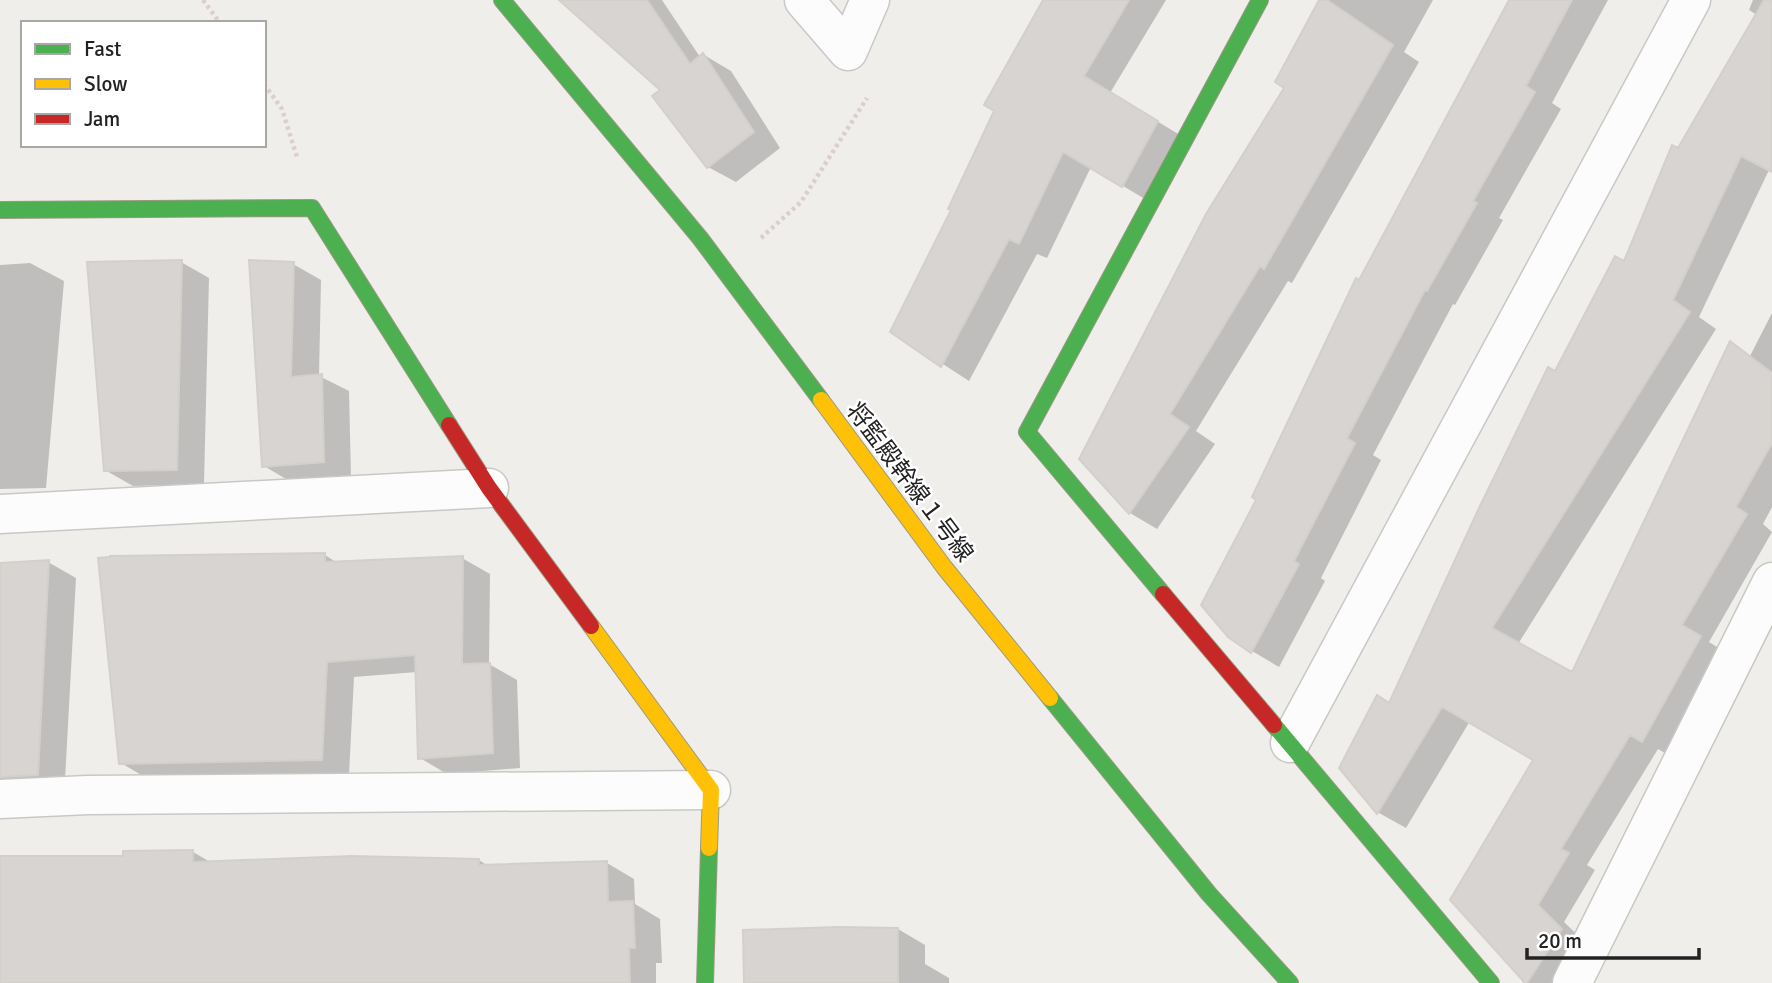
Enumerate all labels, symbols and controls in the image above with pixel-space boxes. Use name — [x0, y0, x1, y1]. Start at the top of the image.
legend — [21, 21, 266, 147]
text: Fast — [84, 36, 121, 62]
text: Slow — [84, 71, 128, 97]
text: Jam — [84, 106, 120, 132]
street label: 将監殿幹線１号線 — [840, 396, 980, 568]
scale bar — [1527, 916, 1698, 960]
text: 20 m — [1538, 928, 1582, 954]

